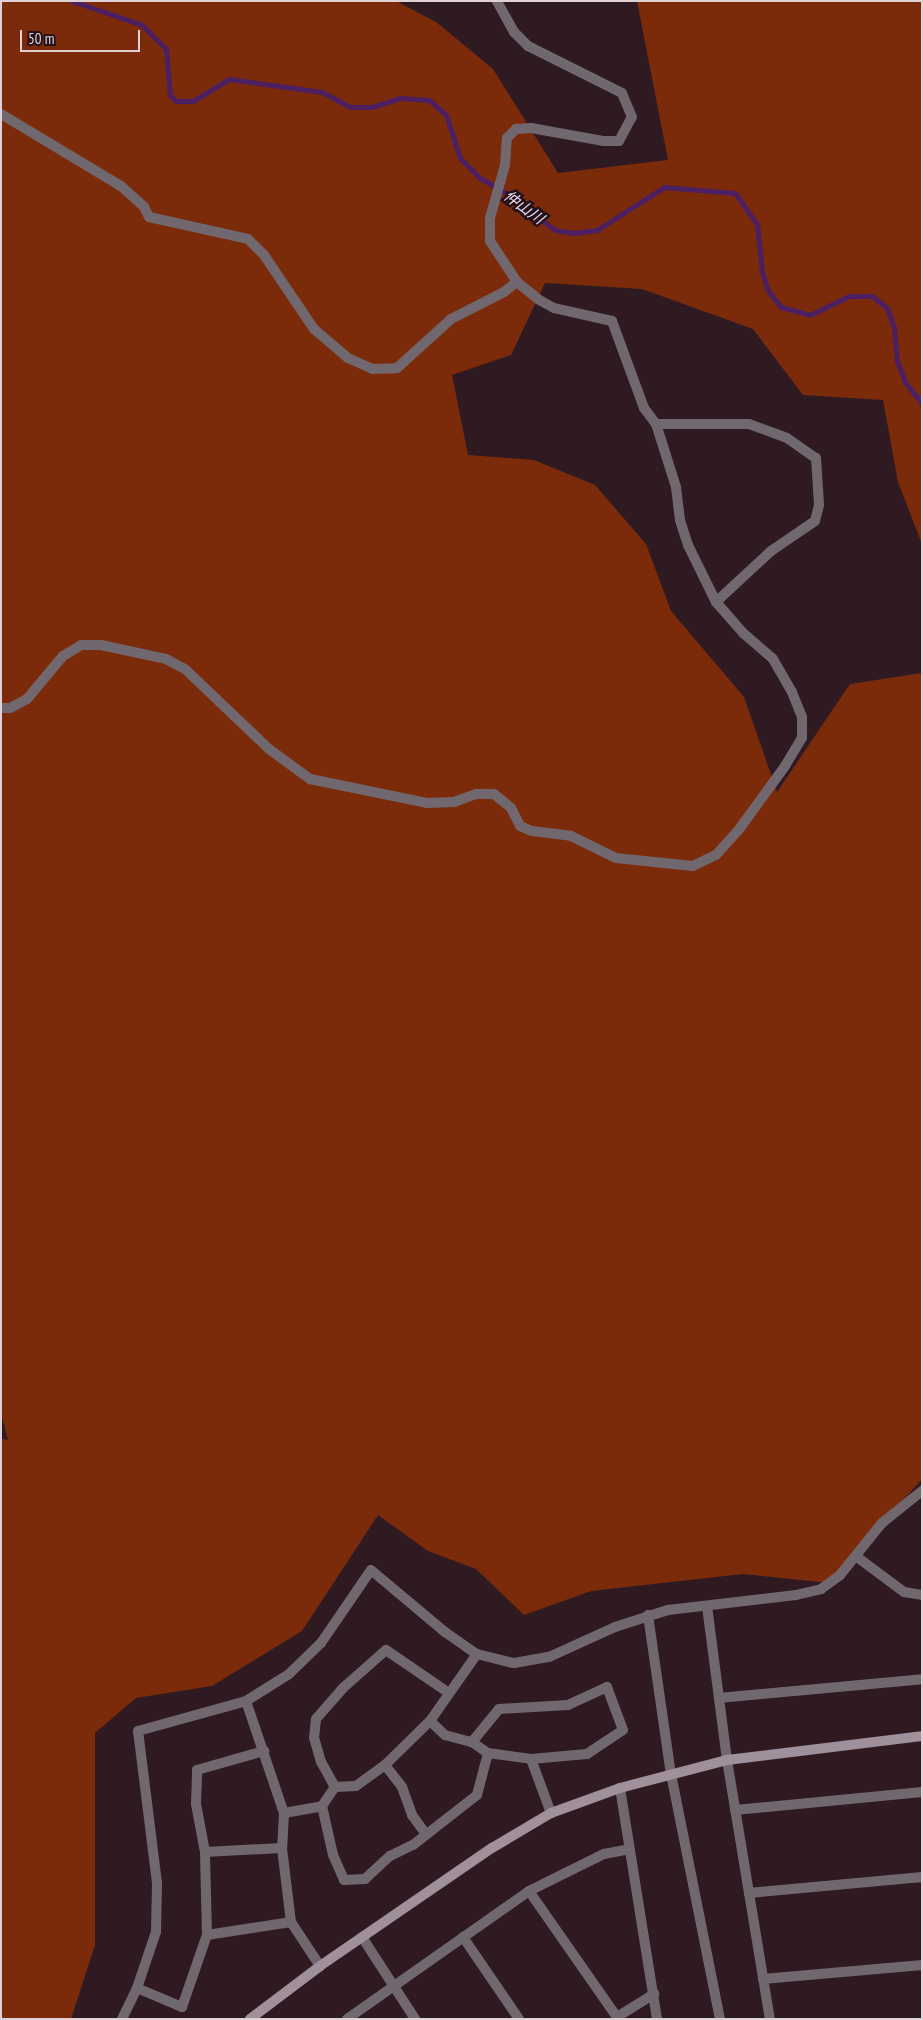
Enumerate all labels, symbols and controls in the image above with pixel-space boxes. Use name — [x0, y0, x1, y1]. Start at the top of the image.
scale bar — [22, 20, 142, 52]
text: 50 m — [28, 29, 54, 48]
water label: 仲山川 — [501, 186, 547, 228]

